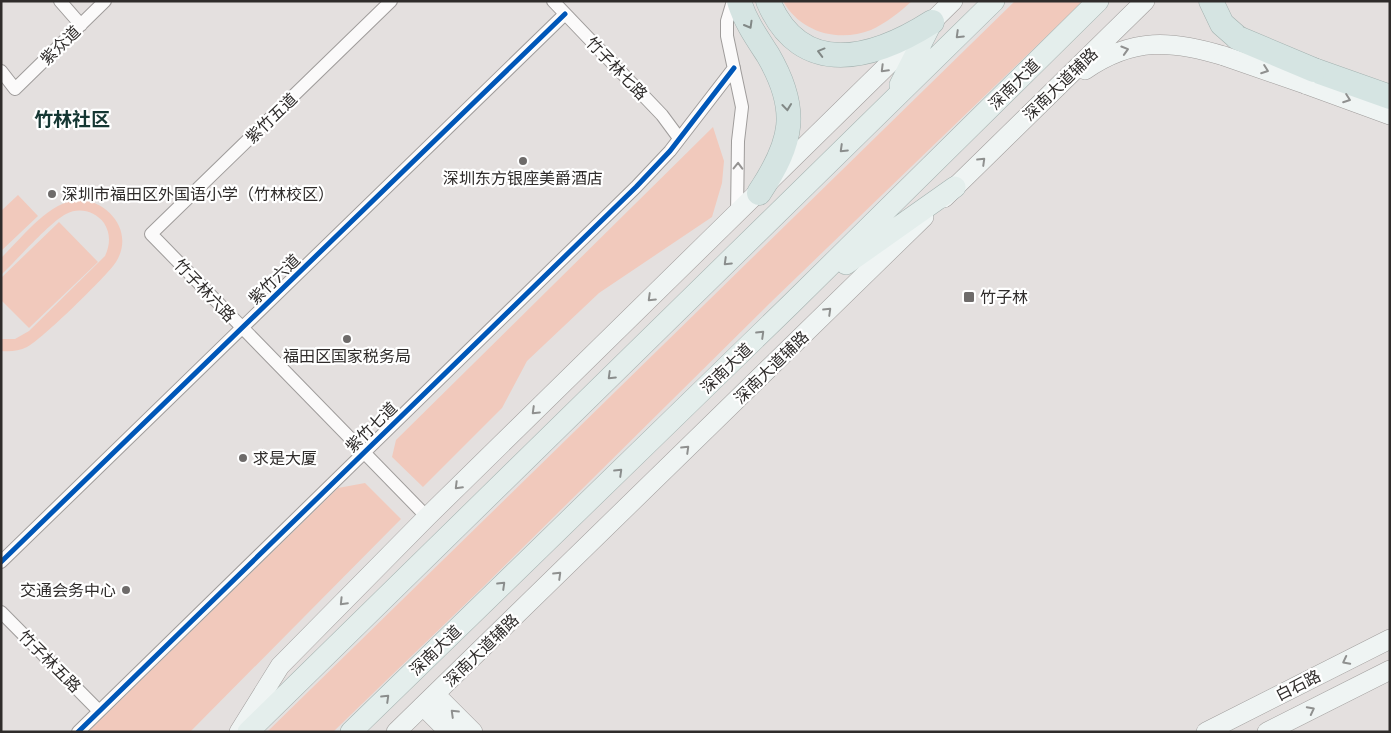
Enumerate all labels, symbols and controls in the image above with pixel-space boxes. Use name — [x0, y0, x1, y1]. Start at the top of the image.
one-way arrow — [743, 19, 753, 28]
street label: 紫众道 — [35, 20, 86, 71]
one-way arrow — [956, 29, 965, 38]
street label: 竹子林七路 — [580, 32, 653, 106]
street label: 深南大道辅路 — [1018, 43, 1104, 127]
one-way arrow — [1121, 46, 1129, 56]
one-way arrow — [816, 47, 825, 58]
street label: 深南大道 — [984, 54, 1046, 116]
one-way arrow — [881, 63, 890, 72]
one-way arrow — [1260, 64, 1269, 74]
street label: 紫竹五道 — [240, 88, 303, 150]
one-way arrow — [1343, 93, 1351, 103]
one-way arrow — [781, 103, 792, 111]
district label: 竹林社区 — [34, 106, 110, 135]
one-way arrow — [840, 143, 849, 152]
marker: 深圳东方银座美爵酒店 — [517, 155, 529, 167]
one-way arrow — [976, 158, 985, 167]
one-way arrow — [733, 161, 743, 169]
place label: 深圳东方银座美爵酒店 — [443, 167, 603, 191]
place label: 深圳市福田区外国语小学（竹林校区） — [62, 183, 334, 207]
marker: 深圳市福田区外国语小学（竹林校区） — [46, 188, 58, 200]
street label: 紫竹六道 — [243, 249, 306, 311]
street label: 竹子林六路 — [168, 254, 241, 328]
one-way arrow — [724, 257, 733, 266]
place label: 竹子林 — [980, 286, 1028, 310]
marker: 竹子林 — [962, 290, 976, 304]
one-way arrow — [648, 292, 657, 301]
one-way arrow — [822, 308, 831, 317]
street label: 深南大道辅路 — [729, 326, 815, 410]
one-way arrow — [755, 331, 764, 340]
marker: 福田区国家税务局 — [341, 333, 353, 345]
street label: 深南大道 — [695, 338, 758, 400]
place label: 福田区国家税务局 — [283, 345, 411, 369]
one-way arrow — [608, 370, 617, 379]
street label: 紫竹七道 — [340, 397, 403, 459]
one-way arrow — [531, 405, 540, 414]
one-way arrow — [681, 446, 690, 455]
place label: 求是大厦 — [253, 447, 317, 471]
marker: 求是大厦 — [237, 452, 249, 464]
one-way arrow — [613, 469, 622, 478]
one-way arrow — [454, 480, 463, 489]
one-way arrow — [552, 572, 561, 581]
place label: 交通会务中心 — [20, 579, 116, 603]
one-way arrow — [496, 582, 505, 591]
marker: 交通会务中心 — [120, 584, 132, 596]
one-way arrow — [340, 596, 349, 605]
street label: 深南大道辅路 — [439, 609, 525, 693]
street label: 深南大道 — [404, 620, 467, 682]
street label: 竹子林五路 — [13, 625, 86, 698]
one-way arrow — [1342, 655, 1351, 665]
street label: 白石路 — [1272, 664, 1325, 707]
one-way arrow — [380, 695, 389, 704]
one-way arrow — [1305, 706, 1314, 716]
one-way arrow — [450, 710, 459, 719]

